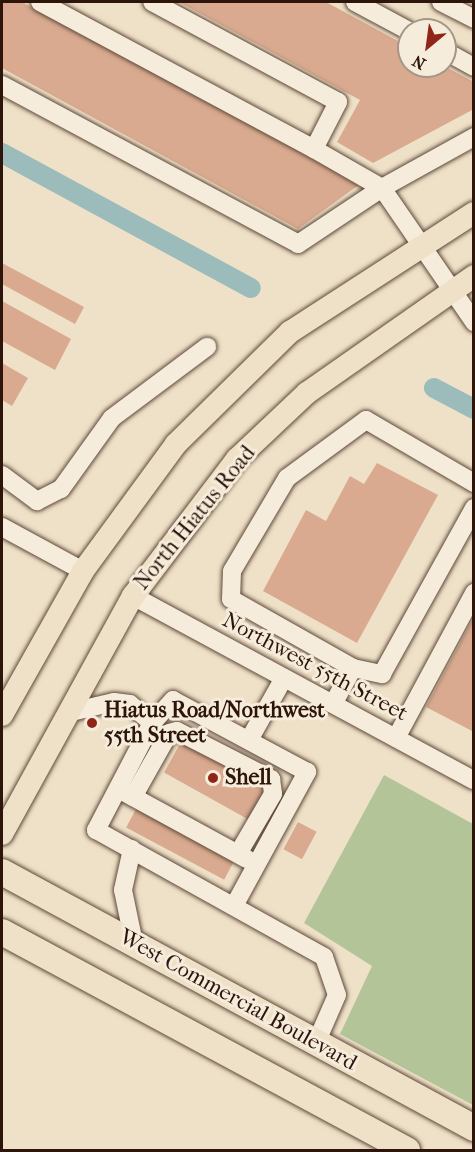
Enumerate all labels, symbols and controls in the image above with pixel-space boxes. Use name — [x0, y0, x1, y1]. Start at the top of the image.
north arrow — [397, 18, 457, 78]
text: N — [409, 51, 429, 74]
street label: North Hiatus Road — [129, 441, 261, 595]
street label: Northwest 55th Street — [218, 607, 412, 727]
place label: Hiatus Road/Northwest 55th Street — [104, 697, 325, 748]
marker: Hiatus Road/Northwest 55th Street — [85, 716, 99, 730]
place label: Shell — [225, 765, 272, 791]
marker: Shell — [206, 771, 220, 785]
street label: West Commercial Boulevard — [115, 924, 361, 1076]

